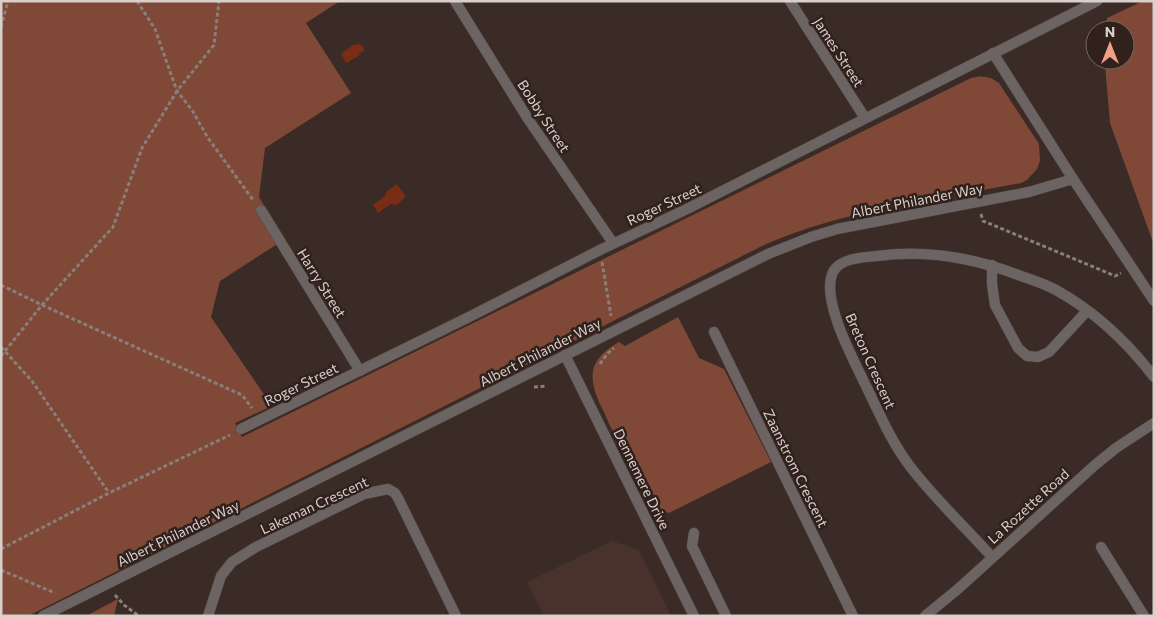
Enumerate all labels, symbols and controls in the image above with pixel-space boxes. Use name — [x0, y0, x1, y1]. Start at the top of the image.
street label: James Street — [810, 14, 868, 90]
north arrow — [1085, 20, 1135, 70]
text: N — [1105, 23, 1115, 40]
street label: Bobby Street — [514, 76, 574, 156]
street label: Roger Street — [624, 179, 704, 229]
street label: Albert Philander Way — [850, 179, 984, 221]
street label: Harry Street — [294, 245, 350, 321]
street label: Breton Crescent — [842, 310, 900, 412]
street label: Albert Philander Way — [476, 314, 604, 390]
street label: Roger Street — [261, 359, 341, 409]
street label: Zaanstrom Crescent — [760, 406, 832, 530]
street label: Dennemere Drive — [610, 426, 674, 532]
street label: La Rozette Road — [984, 465, 1072, 547]
street label: Lakeman Crescent — [257, 472, 371, 537]
street label: Albert Philander Way — [114, 496, 242, 570]

